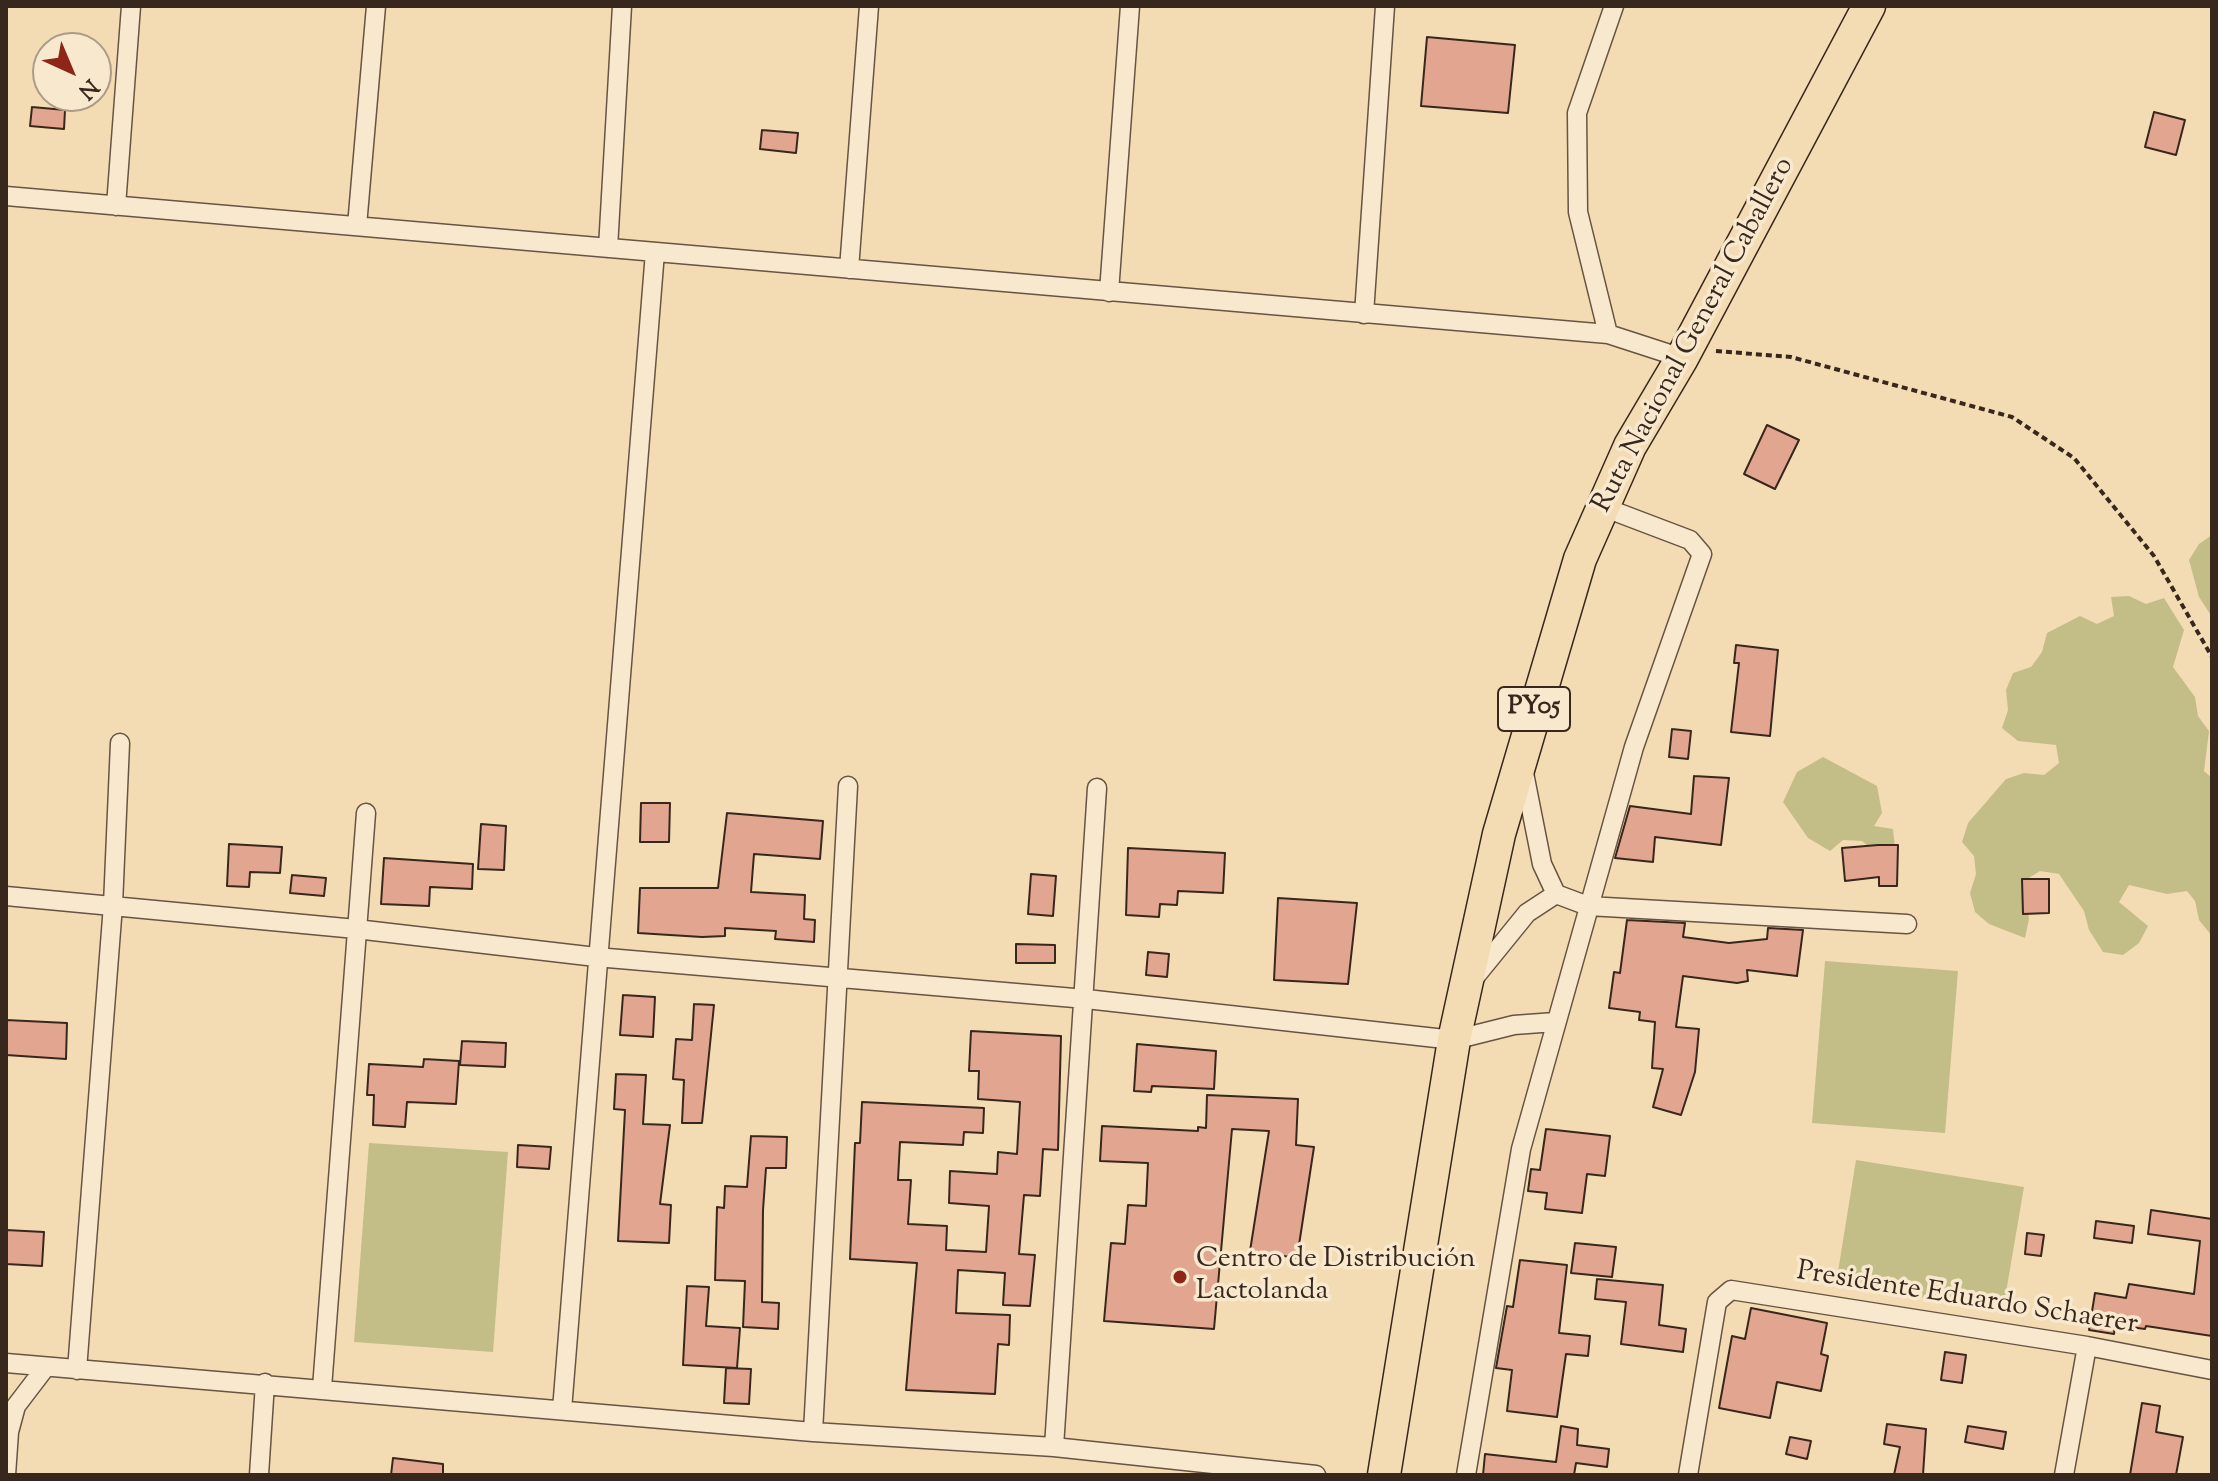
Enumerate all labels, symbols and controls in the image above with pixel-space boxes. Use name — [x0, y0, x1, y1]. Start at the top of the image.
north arrow — [32, 32, 112, 112]
text: N — [70, 70, 105, 105]
street label: Ruta Nacional General Caballero — [1587, 153, 1803, 519]
road number: PY05 — [1498, 687, 1570, 731]
place label: Centro de Distribución Lactolanda — [1196, 1244, 1476, 1310]
street label: Presidente Eduardo Schaerer — [1794, 1256, 2140, 1344]
marker: Centro de Distribución Lactolanda — [1171, 1268, 1189, 1286]

